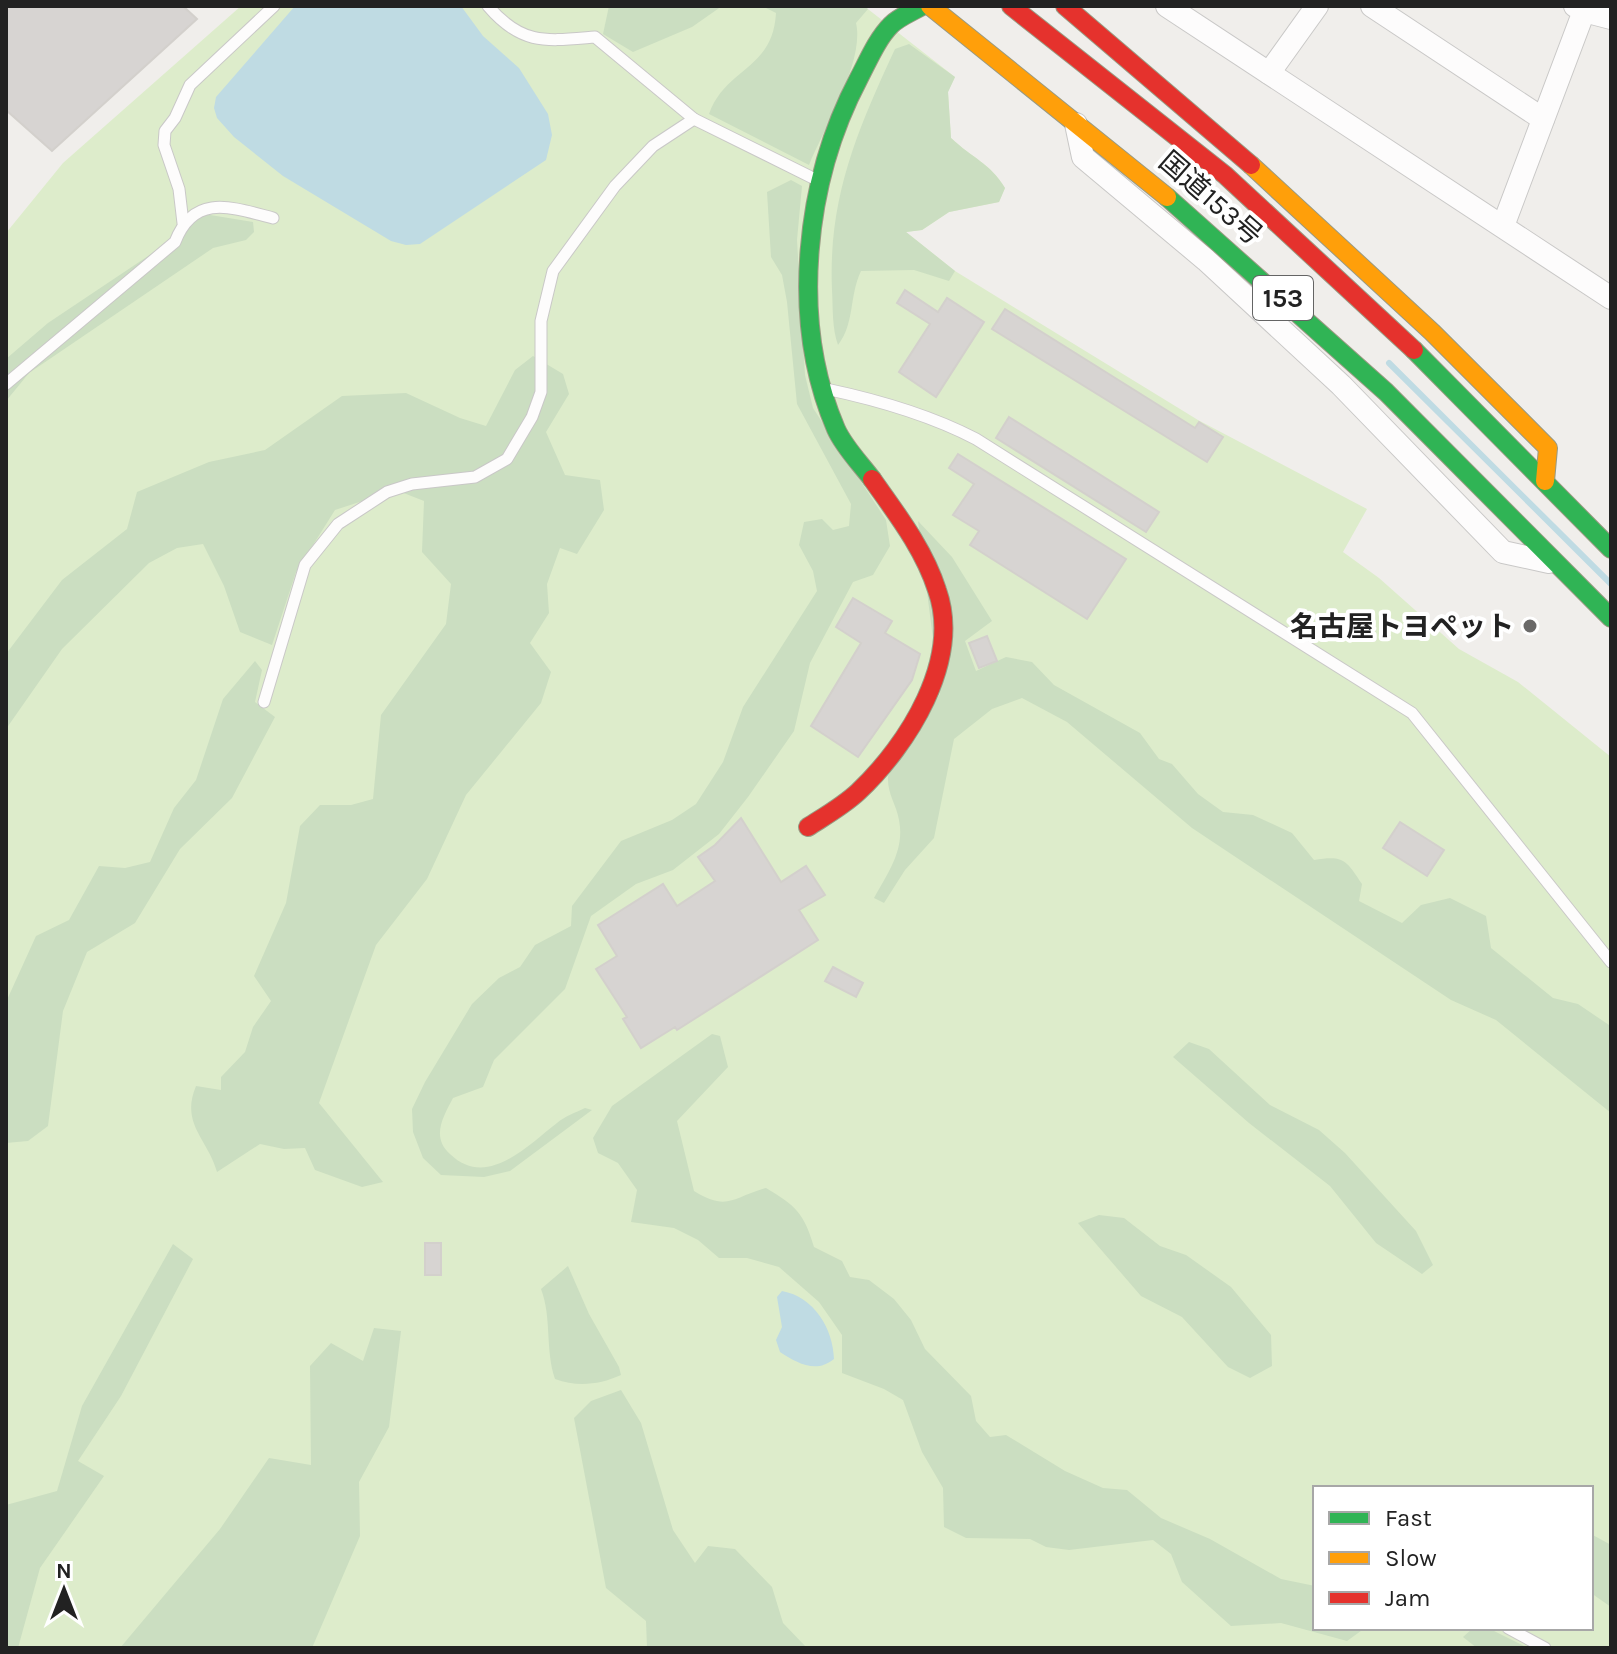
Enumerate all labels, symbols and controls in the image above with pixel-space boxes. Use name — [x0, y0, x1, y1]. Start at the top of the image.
street label: 国道153号 — [1153, 144, 1269, 252]
road number: 153 — [1253, 276, 1313, 320]
place label: 名古屋トヨペット — [1290, 610, 1514, 643]
marker: 名古屋トヨペット — [1521, 617, 1539, 635]
legend — [1313, 1486, 1593, 1630]
text: Fast — [1385, 1504, 1432, 1532]
text: Slow — [1385, 1544, 1437, 1572]
north arrow — [24, 1550, 104, 1630]
text: N — [56, 1558, 72, 1584]
text: Jam — [1385, 1584, 1430, 1612]

